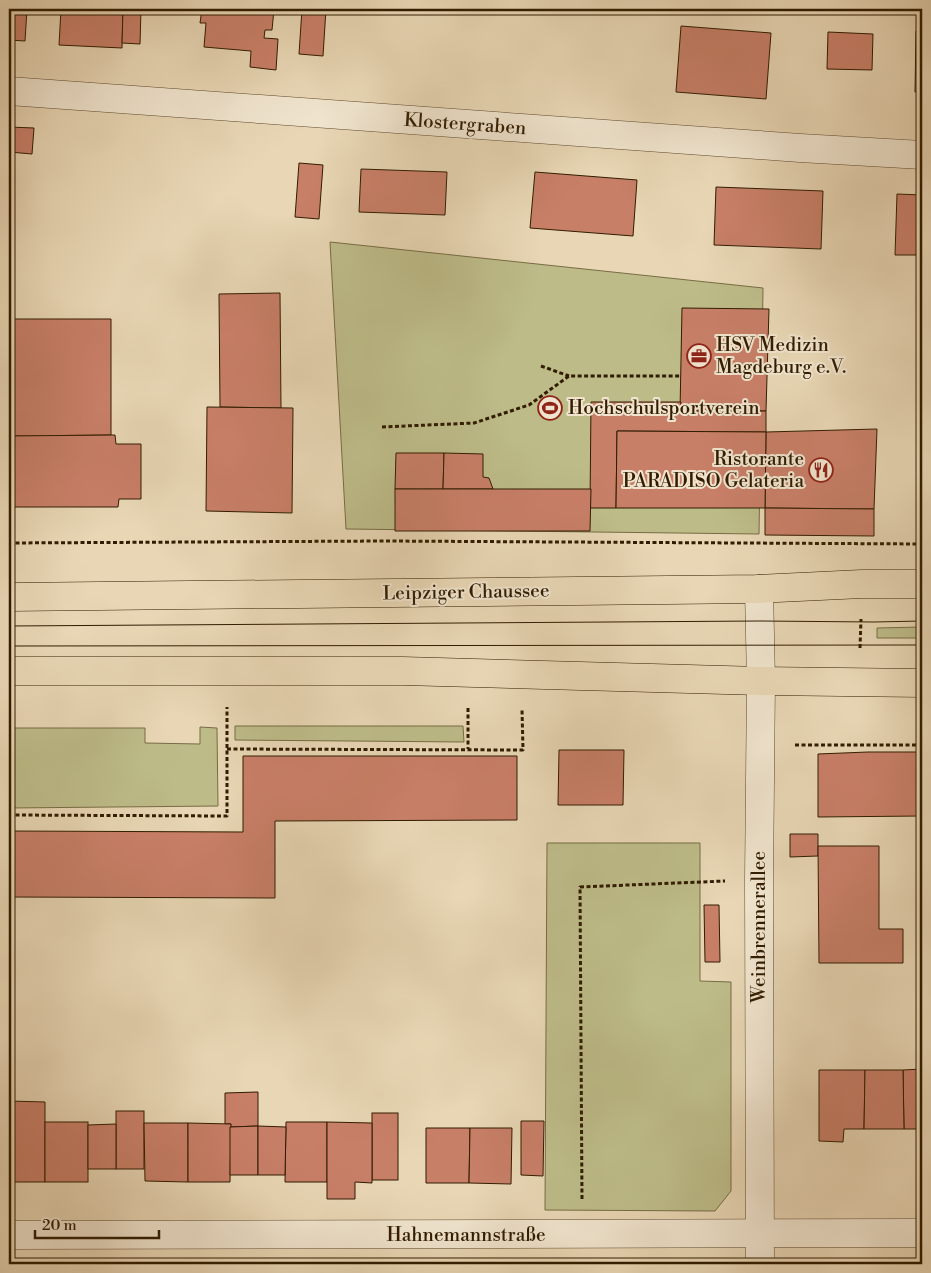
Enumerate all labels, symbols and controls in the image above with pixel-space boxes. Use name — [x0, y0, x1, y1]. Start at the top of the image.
street label: Klostergraben — [403, 108, 527, 140]
place label: HSV Medizin Magdeburg e.V. — [716, 333, 846, 379]
office icon: HSV Medizin Magdeburg e.V. — [686, 343, 712, 369]
sports icon: Hochschulsportverein — [537, 395, 563, 421]
place label: Hochschulsportverein — [568, 396, 760, 420]
place label: Ristorante PARADISO Gelateria — [623, 447, 804, 493]
restaurant icon: Ristorante PARADISO Gelateria — [808, 457, 834, 483]
street label: Leipziger Chaussee — [382, 579, 550, 605]
street label: Weinbrennerallee — [747, 851, 771, 1004]
scale bar — [35, 1208, 159, 1240]
text: 20 m — [42, 1216, 77, 1235]
street label: Hahnemannstraße — [386, 1223, 546, 1247]

